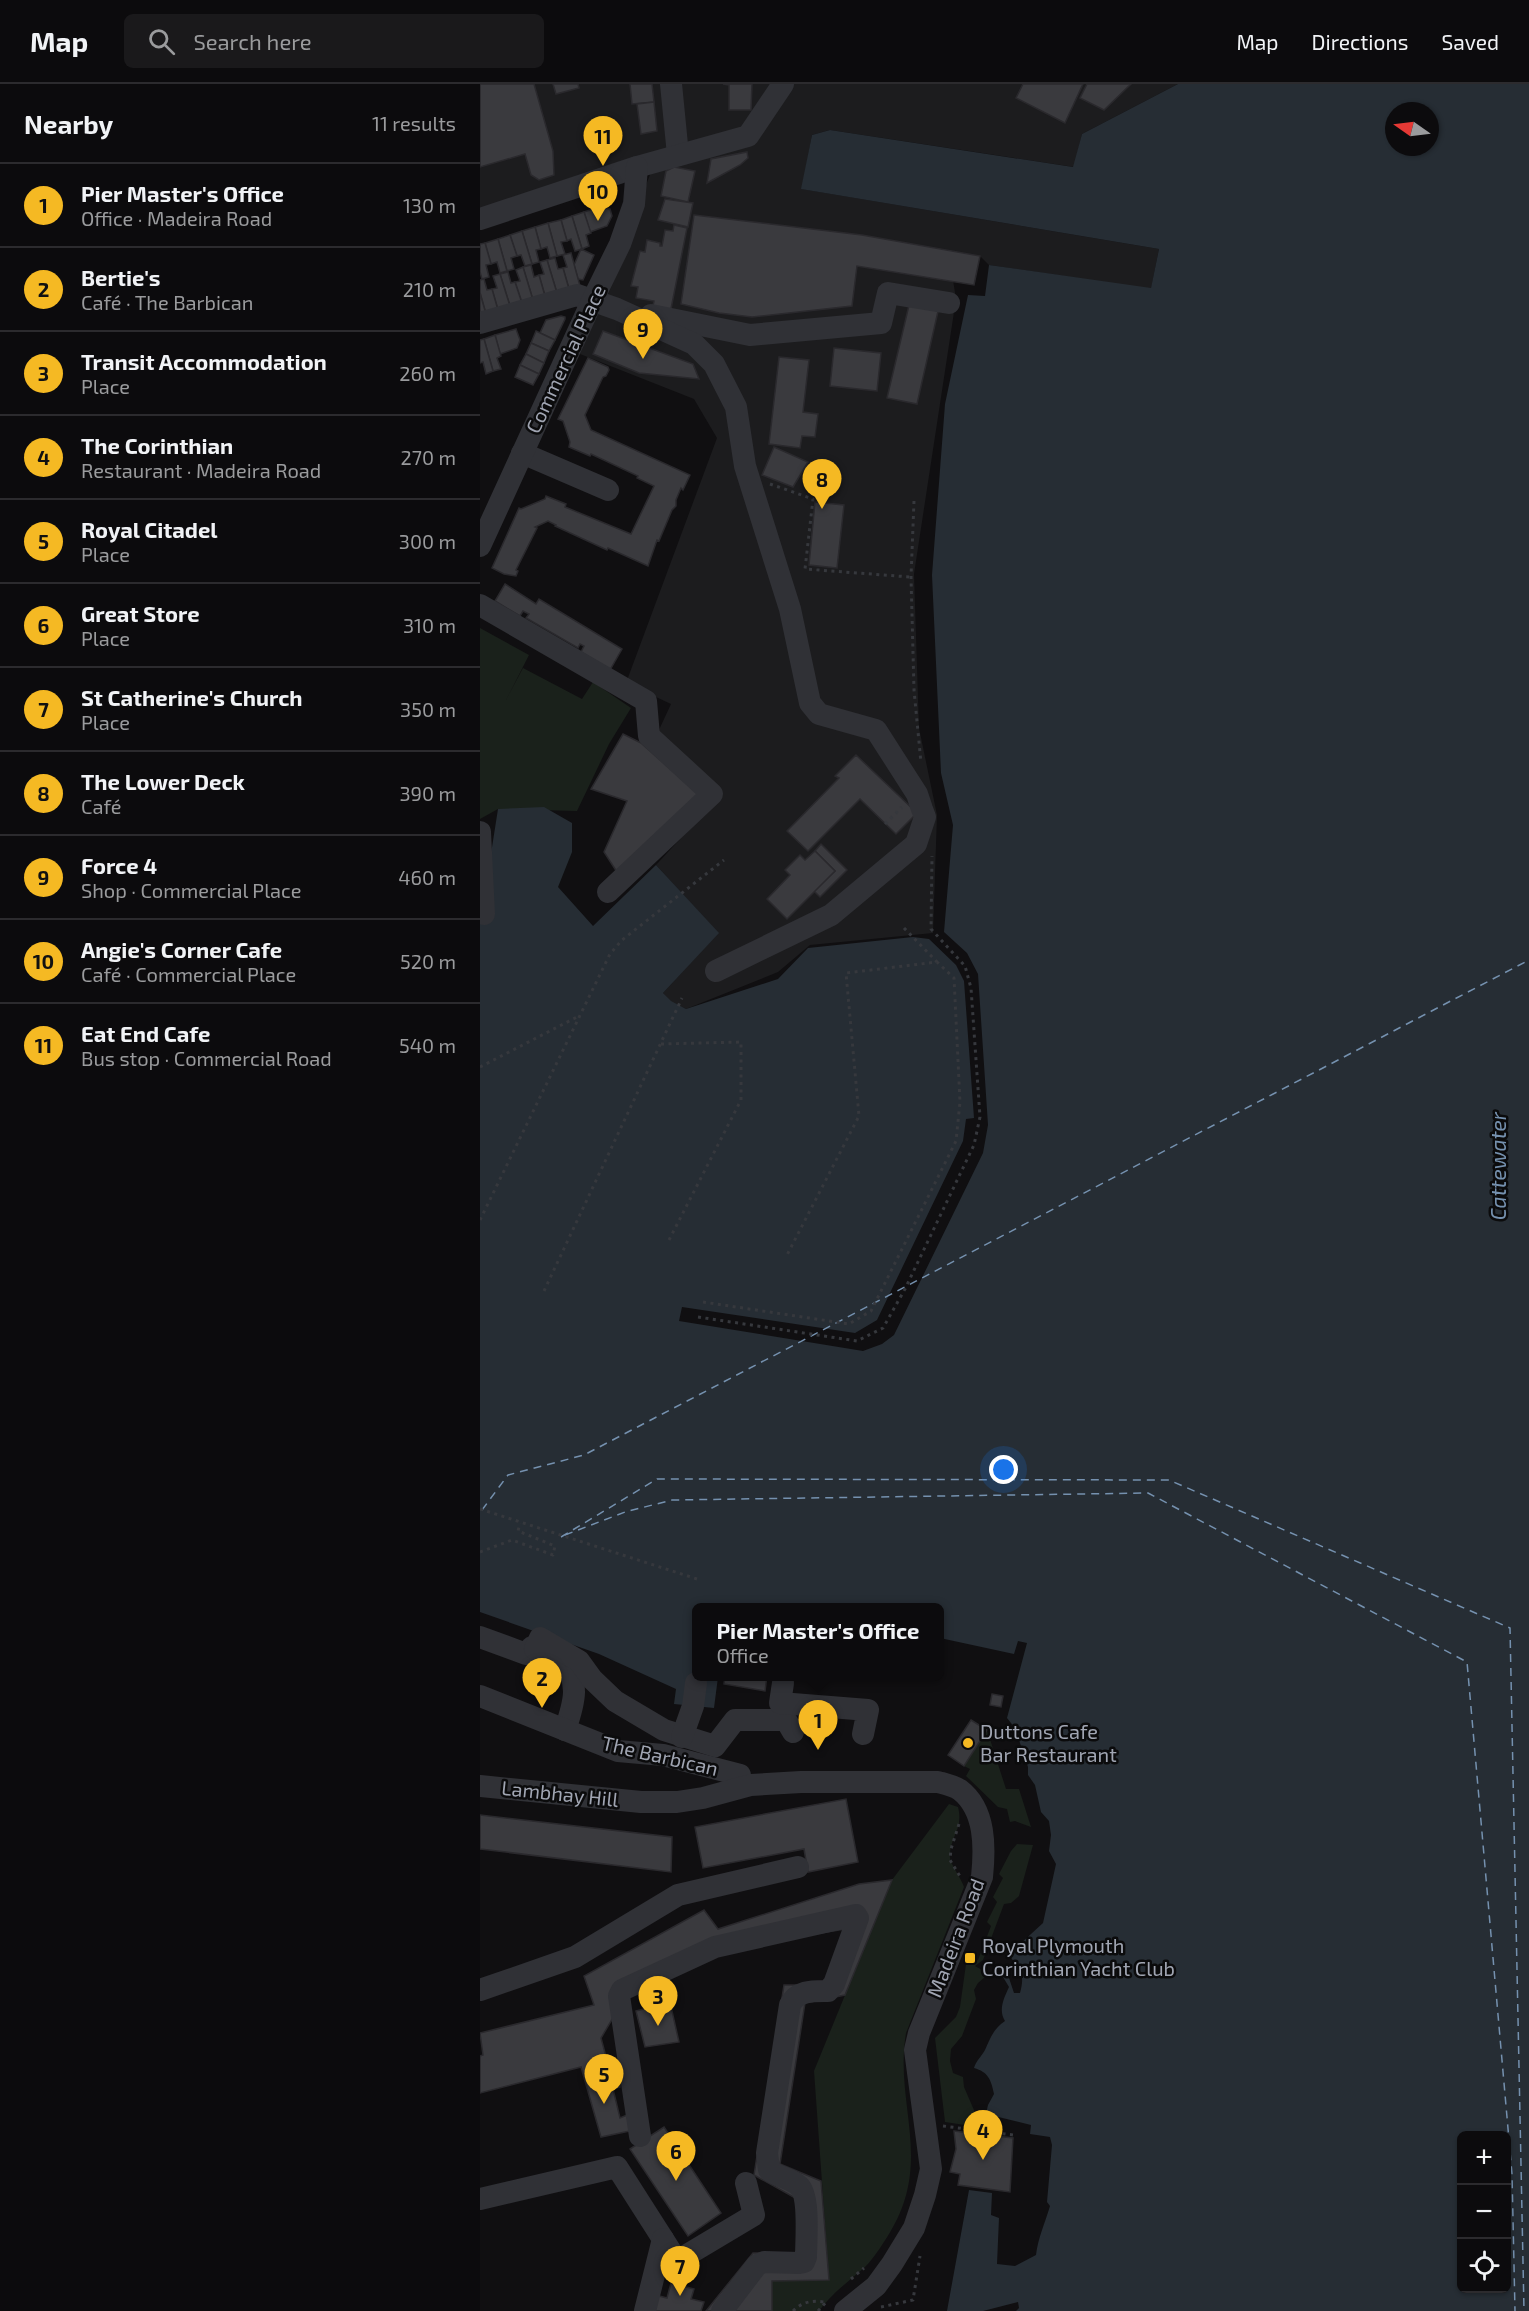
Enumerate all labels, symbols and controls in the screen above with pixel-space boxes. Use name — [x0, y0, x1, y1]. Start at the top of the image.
search box — [124, 14, 544, 68]
text: Map — [30, 24, 88, 58]
icon: search — [145, 25, 178, 58]
text: Search here — [193, 28, 312, 54]
text: Map — [1236, 29, 1279, 54]
text: Directions — [1312, 29, 1408, 54]
text: Saved — [1441, 29, 1499, 54]
north arrow — [1385, 102, 1439, 156]
text: Nearby — [24, 108, 113, 139]
text: 11 results — [372, 111, 456, 135]
pin: 11 — [584, 116, 622, 166]
pin: 10 — [578, 172, 618, 221]
text: Pier Master's Office — [81, 180, 284, 206]
text: 1 — [39, 193, 48, 217]
text: 130 m — [403, 193, 456, 217]
text: Office · Madeira Road — [81, 206, 272, 230]
text: Bertie's — [81, 264, 161, 290]
text: 2 — [38, 277, 49, 301]
text: 210 m — [403, 277, 456, 301]
street label: Commercial Place — [520, 281, 610, 437]
text: Café · The Barbican — [81, 290, 253, 314]
pin: 9 — [624, 310, 662, 359]
text: Transit Accommodation — [81, 348, 327, 374]
text: 3 — [38, 361, 49, 385]
text: 260 m — [399, 361, 456, 385]
text: Place — [81, 374, 130, 398]
text: The Corinthian — [81, 432, 233, 458]
text: 4 — [37, 445, 50, 469]
text: 270 m — [400, 445, 456, 469]
text: Restaurant · Madeira Road — [81, 458, 321, 482]
pin: 8 — [802, 460, 842, 509]
text: Royal Citadel — [81, 516, 218, 542]
text: 5 — [38, 529, 49, 553]
text: 300 m — [399, 529, 456, 553]
text: Place — [81, 542, 130, 566]
text: Great Store — [81, 600, 200, 626]
text: 6 — [38, 613, 49, 637]
text: 310 m — [403, 613, 456, 637]
text: Place — [81, 626, 130, 650]
text: St Catherine's Church — [81, 684, 303, 710]
text: 7 — [38, 697, 49, 721]
text: 350 m — [400, 697, 456, 721]
text: Place — [81, 710, 130, 734]
text: The Lower Deck — [81, 768, 245, 794]
text: 8 — [37, 781, 50, 805]
text: 390 m — [399, 781, 456, 805]
text: Café — [81, 794, 122, 818]
text: Force 4 — [81, 852, 157, 878]
text: 9 — [38, 865, 49, 889]
text: 460 m — [398, 865, 456, 889]
text: Shop · Commercial Place — [81, 878, 301, 902]
text: Angie's Corner Cafe — [81, 936, 282, 962]
text: 10 — [33, 949, 54, 973]
text: 520 m — [400, 949, 456, 973]
text: Café · Commercial Place — [81, 962, 296, 986]
text: Eat End Cafe — [81, 1020, 211, 1046]
text: 11 — [35, 1033, 52, 1057]
text: 540 m — [399, 1033, 456, 1057]
text: Bus stop · Commercial Road — [81, 1046, 332, 1070]
water label: Cattewater — [1485, 1111, 1510, 1220]
your location — [989, 1455, 1018, 1484]
popup — [692, 1603, 944, 1681]
text: Pier Master's Office — [717, 1617, 920, 1643]
text: Office — [717, 1643, 769, 1667]
pin: 2 — [522, 1658, 562, 1708]
pin: 1 — [798, 1700, 838, 1750]
place label: Duttons Cafe Bar Restaurant — [980, 1719, 1117, 1766]
street label: The Barbican — [600, 1730, 721, 1780]
marker: Duttons Cafe Bar Restaurant — [961, 1736, 975, 1750]
street label: Lambhay Hill — [500, 1775, 620, 1811]
street label: Madeira Road — [921, 1875, 989, 2000]
place label: Royal Plymouth Corinthian Yacht Club — [982, 1933, 1175, 1980]
marker: Royal Plymouth Corinthian Yacht Club — [963, 1951, 977, 1965]
pin: 3 — [638, 1976, 678, 2026]
pin: 5 — [584, 2054, 624, 2104]
pin: 4 — [964, 2110, 1002, 2160]
map controls — [1457, 2131, 1511, 2293]
button: + — [1457, 2131, 1511, 2185]
pin: 6 — [656, 2132, 696, 2181]
button: − — [1457, 2185, 1511, 2239]
button: locate — [1457, 2239, 1511, 2293]
pin: 7 — [660, 2246, 700, 2296]

